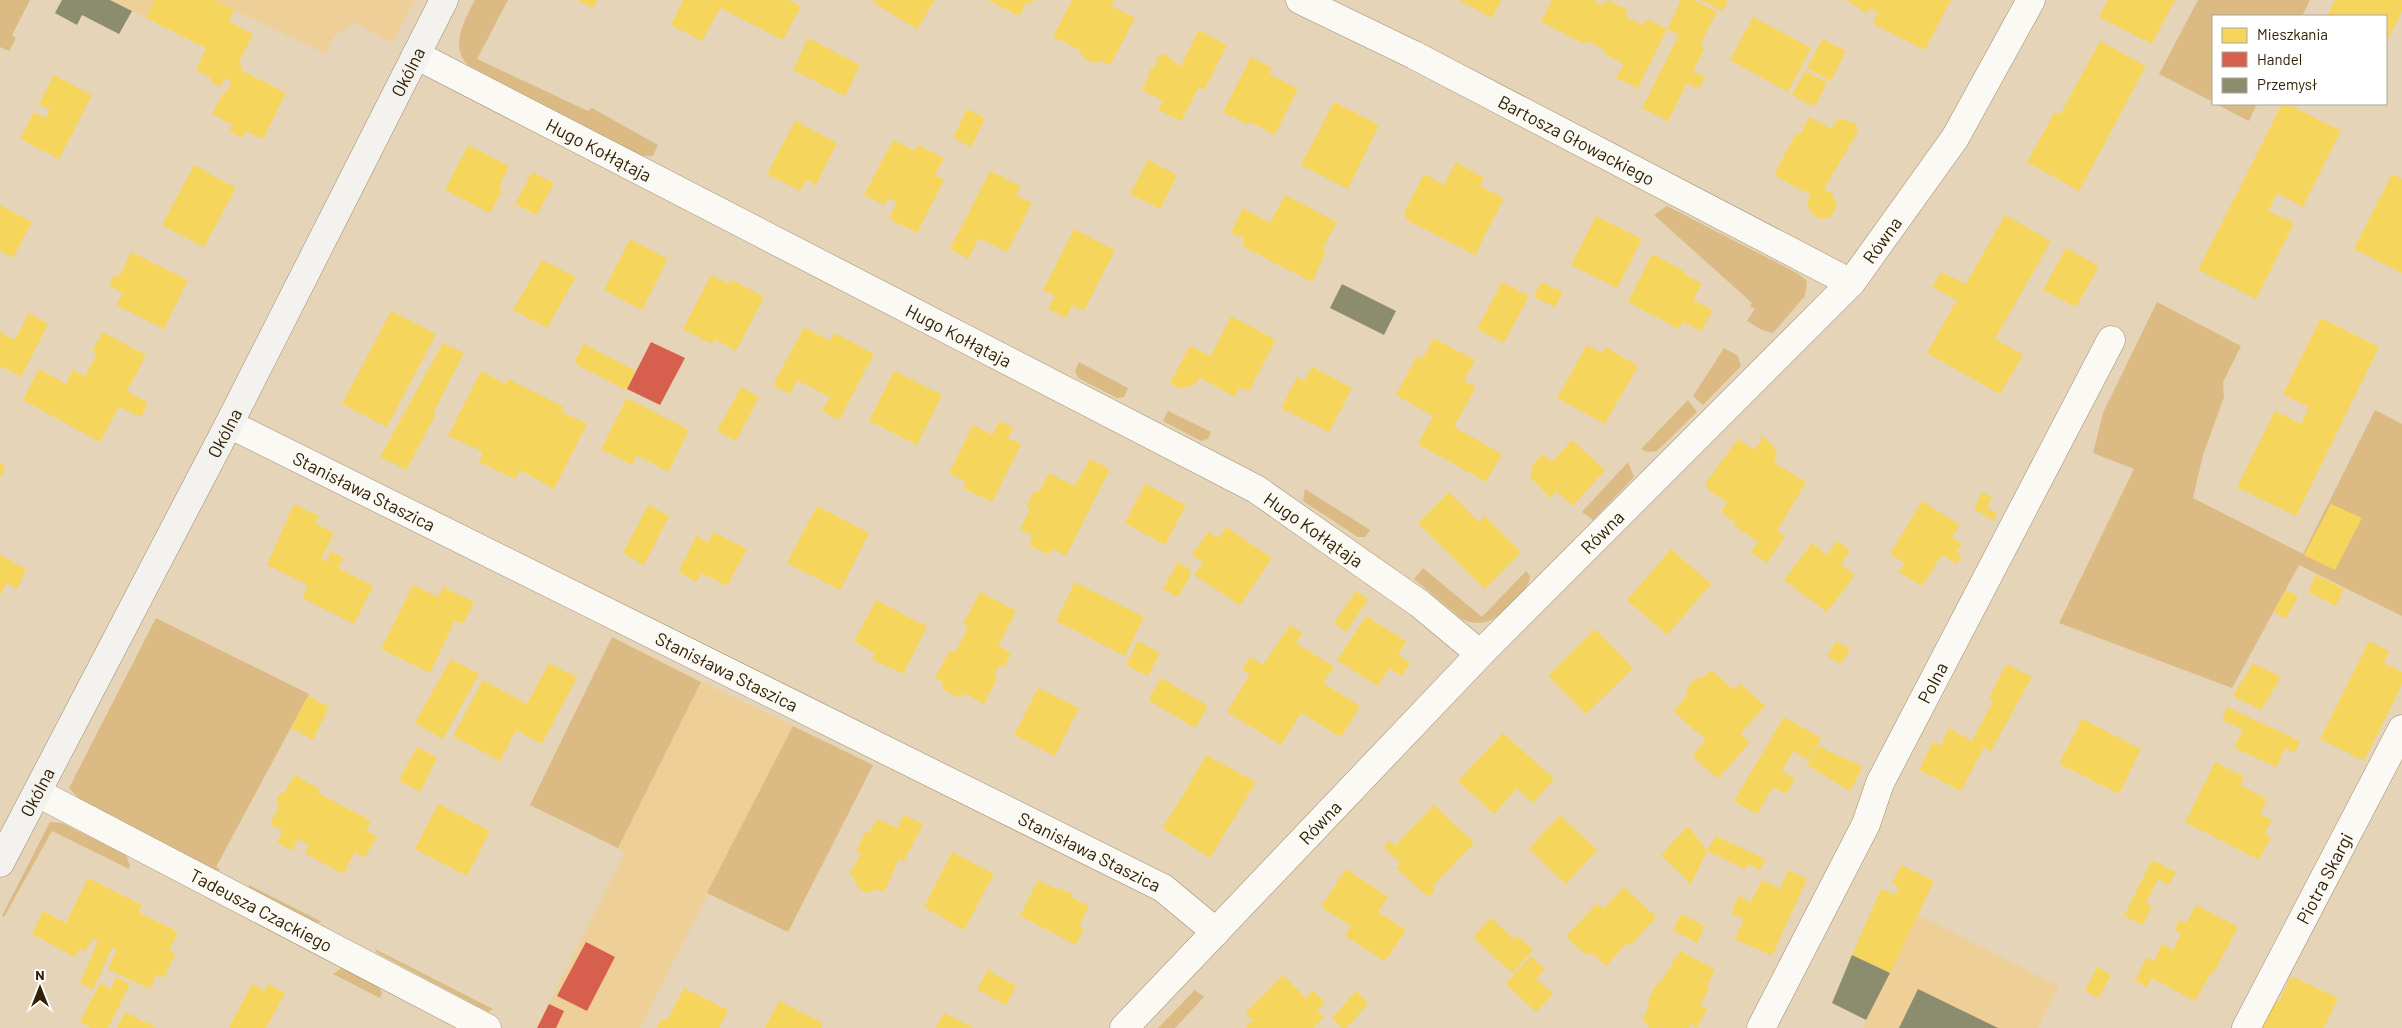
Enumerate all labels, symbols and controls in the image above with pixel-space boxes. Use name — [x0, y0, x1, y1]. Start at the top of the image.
legend — [2212, 15, 2387, 105]
text: Mieszkania — [2257, 25, 2328, 43]
street label: Okólna — [386, 43, 429, 100]
text: Handel — [2257, 50, 2302, 68]
text: Przemysł — [2257, 75, 2317, 93]
street label: Bartosza Głowackiego — [1495, 90, 1659, 190]
street label: Hugo Kołłątaja — [542, 113, 656, 186]
street label: Równa — [1858, 212, 1906, 268]
street label: Hugo Kołłątaja — [902, 299, 1015, 372]
street label: Okólna — [202, 405, 246, 461]
street label: Stanisława Staszica — [289, 447, 439, 536]
street label: Hugo Kołłątaja — [1260, 487, 1368, 572]
street label: Równa — [1576, 506, 1628, 558]
street label: Stanisława Staszica — [652, 627, 802, 716]
street label: Polna — [1913, 658, 1952, 707]
street label: Okólna — [15, 764, 59, 820]
street label: Równa — [1294, 796, 1346, 849]
street label: Stanisława Staszica — [1015, 807, 1165, 896]
street label: Piotra Skargi — [2291, 829, 2357, 928]
street label: Tadeusza Czackiego — [186, 863, 336, 956]
north arrow — [15, 963, 65, 1013]
text: N — [35, 966, 45, 983]

